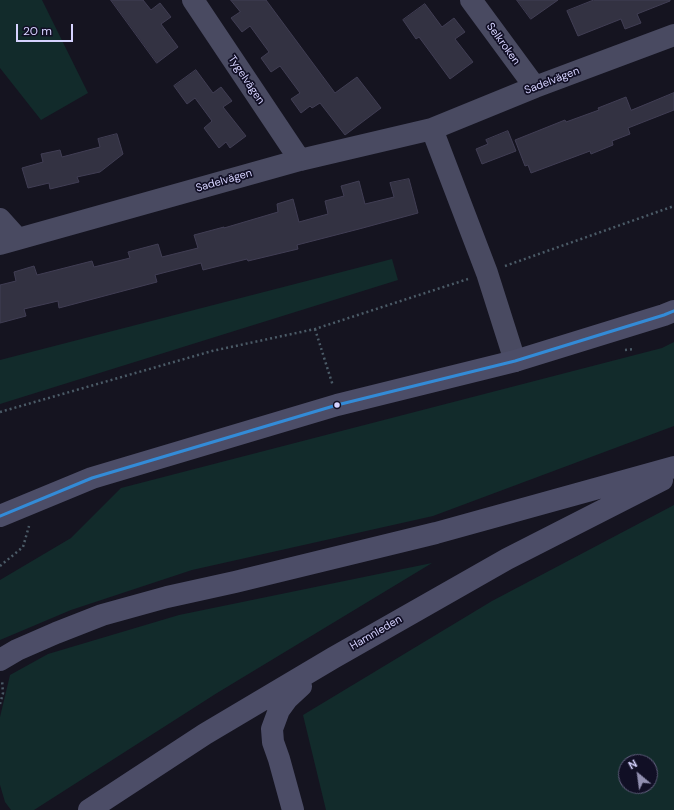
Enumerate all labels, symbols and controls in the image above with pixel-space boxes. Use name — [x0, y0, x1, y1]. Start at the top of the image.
scale bar — [18, 16, 75, 42]
street label: Selkroken — [483, 20, 523, 68]
text: 20 m — [23, 23, 52, 39]
street label: Tygelvägen — [225, 53, 267, 107]
street label: Sadelvägen — [523, 64, 581, 98]
street label: Sadelvägen — [194, 167, 254, 195]
unlabelled marker — [332, 400, 342, 410]
street label: Hamnleden — [348, 613, 404, 653]
north arrow — [618, 754, 658, 794]
text: N — [626, 756, 640, 772]

